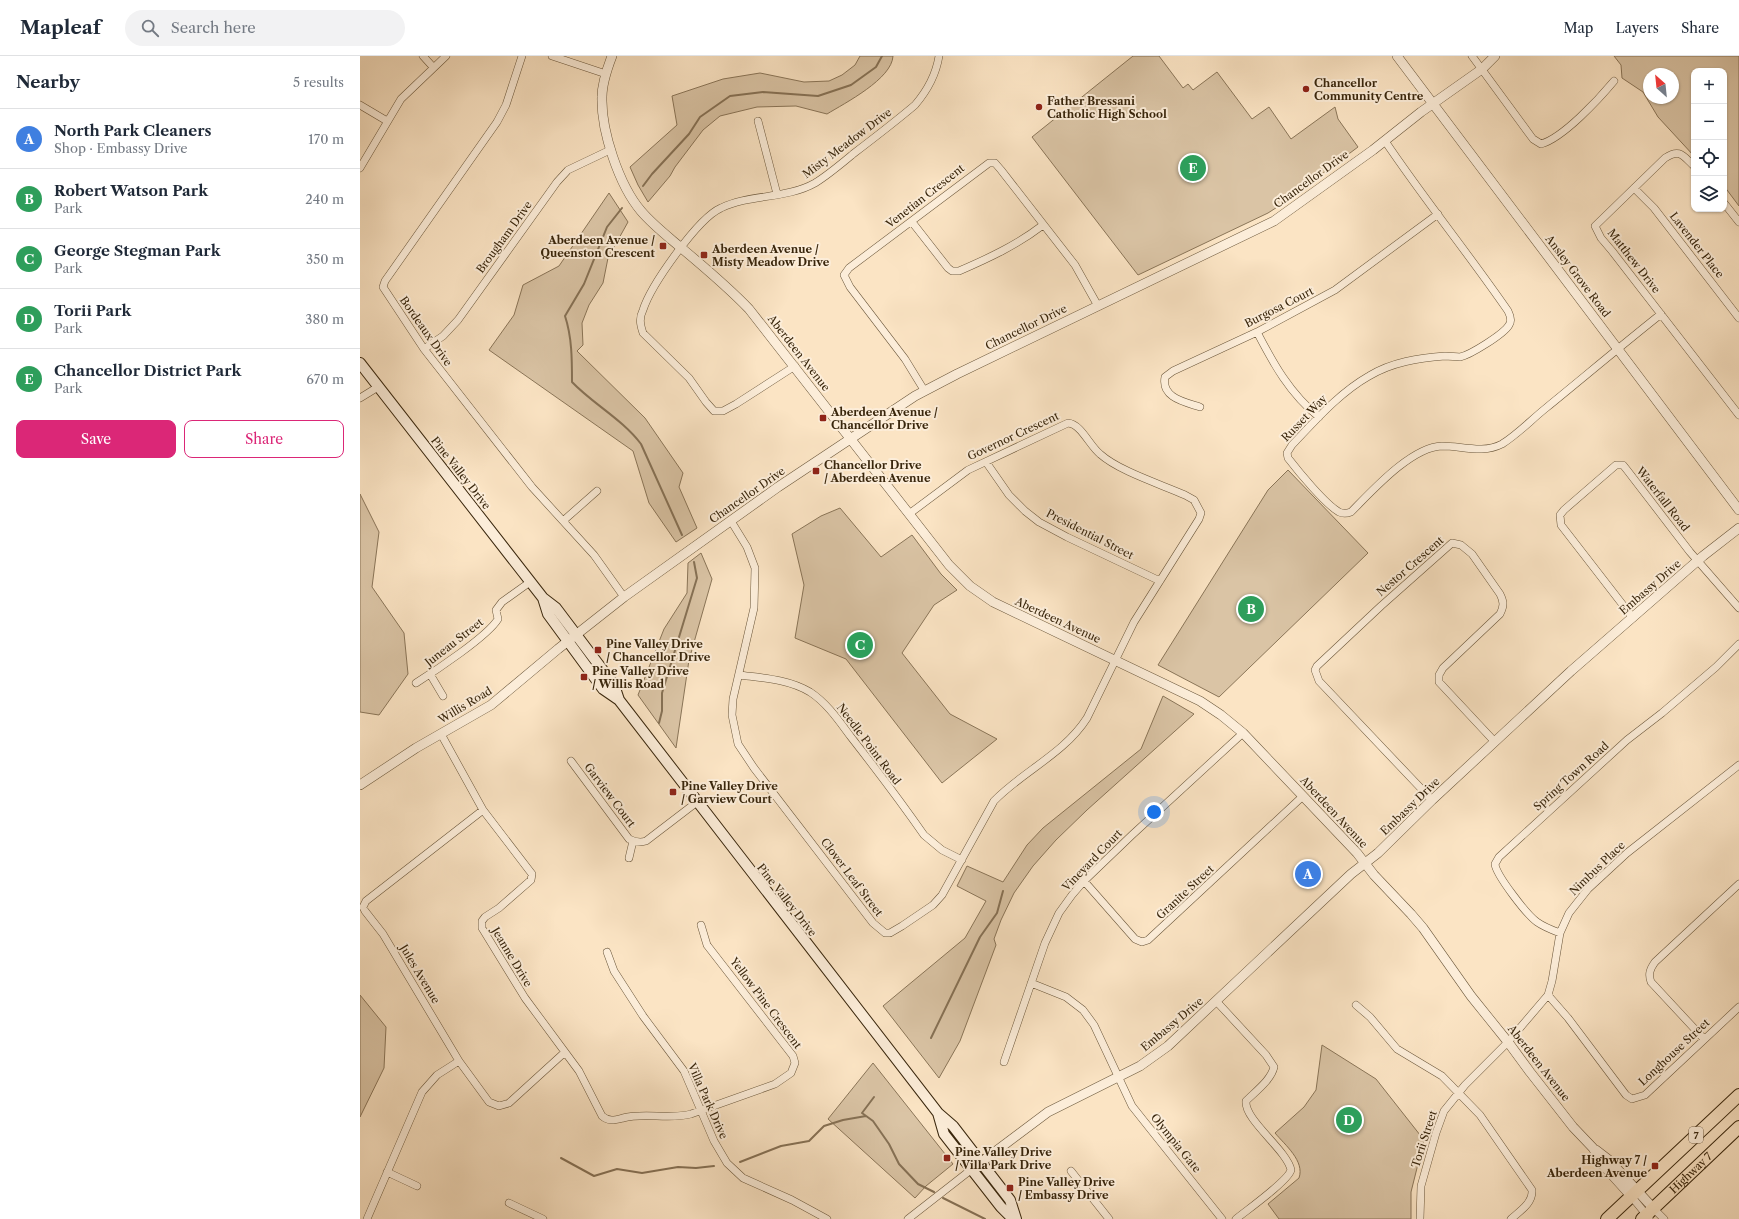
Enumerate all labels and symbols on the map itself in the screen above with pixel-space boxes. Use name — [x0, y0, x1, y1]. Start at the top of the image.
north arrow — [1643, 68, 1679, 104]
place label: Chancellor Community Centre — [1314, 76, 1424, 103]
marker: Chancellor Community Centre — [1301, 84, 1311, 94]
place label: Father Bressani Catholic High School — [1047, 94, 1167, 121]
marker: Father Bressani Catholic High School — [1034, 102, 1044, 112]
street label: Misty Meadow Drive — [800, 105, 894, 181]
street label: Chancellor Drive — [1271, 147, 1351, 211]
pin: E — [1180, 153, 1206, 183]
street label: Venetian Crescent — [882, 161, 967, 232]
street label: Brougham Drive — [473, 198, 535, 276]
street label: Lavender Place — [1667, 209, 1727, 281]
street label: Matthew Drive — [1605, 226, 1663, 296]
street label: Ansley Grove Road — [1542, 231, 1614, 320]
place label: Aberdeen Avenue / Queenston Crescent — [540, 233, 656, 260]
marker: Aberdeen Avenue / Queenston Crescent — [658, 241, 668, 251]
place label: Aberdeen Avenue / Misty Meadow Drive — [711, 242, 830, 269]
marker: Aberdeen Avenue / Misty Meadow Drive — [699, 250, 709, 260]
street label: Burgosa Court — [1242, 284, 1316, 330]
street label: Bordeaux Drive — [397, 293, 455, 369]
street label: Chancellor Drive — [983, 301, 1069, 353]
street label: Aberdeen Avenue — [764, 311, 833, 394]
street label: Russet Way — [1278, 391, 1330, 444]
place label: Aberdeen Avenue / Chancellor Drive — [830, 405, 938, 432]
street label: Governor Crescent — [965, 409, 1061, 463]
marker: Aberdeen Avenue / Chancellor Drive — [818, 413, 828, 423]
street label: Pine Valley Drive — [428, 434, 494, 512]
place label: Chancellor Drive / Aberdeen Avenue — [824, 458, 931, 485]
street label: Waterfall Road — [1633, 463, 1693, 534]
street label: Chancellor Drive — [706, 464, 788, 526]
marker: Chancellor Drive / Aberdeen Avenue — [811, 466, 821, 476]
street label: Presidential Street — [1044, 506, 1136, 562]
street label: Nestor Crescent — [1374, 533, 1446, 599]
street label: Embassy Drive — [1616, 556, 1684, 618]
street label: Aberdeen Avenue — [1012, 594, 1103, 646]
pin: B — [1238, 594, 1264, 624]
street label: Juneau Street — [420, 615, 486, 670]
pin: C — [847, 630, 873, 660]
place label: Pine Valley Drive / Chancellor Drive — [606, 637, 711, 664]
marker: Pine Valley Drive / Chancellor Drive — [593, 645, 603, 655]
place label: Pine Valley Drive / Willis Road — [592, 664, 689, 691]
marker: Pine Valley Drive / Willis Road — [579, 672, 589, 682]
street label: Willis Road — [435, 683, 495, 727]
street label: Needle Point Road — [834, 701, 904, 788]
street label: Spring Town Road — [1531, 738, 1612, 813]
street label: Garview Court — [581, 760, 639, 830]
street label: Aberdeen Avenue — [1297, 773, 1371, 851]
street label: Embassy Drive — [1377, 774, 1443, 838]
place label: Pine Valley Drive / Garview Court — [681, 779, 778, 806]
marker: Pine Valley Drive / Garview Court — [668, 787, 678, 797]
your location — [1144, 802, 1164, 822]
street label: Vineyard Court — [1058, 826, 1125, 894]
street label: Clover Leaf Street — [818, 835, 886, 919]
street label: Nimbus Place — [1566, 838, 1628, 898]
pin: A — [1295, 859, 1321, 889]
street label: Pine Valley Drive — [754, 861, 820, 939]
street label: Granite Street — [1153, 862, 1217, 922]
street label: Jeanne Drive — [488, 923, 535, 989]
street label: Jules Avenue — [396, 940, 443, 1006]
street label: Yellow Pine Crescent — [727, 954, 805, 1051]
street label: Embassy Drive — [1138, 994, 1206, 1054]
street label: Longhouse Street — [1636, 1015, 1713, 1089]
street label: Aberdeen Avenue — [1504, 1021, 1573, 1104]
street label: Villa Park Drive — [685, 1060, 731, 1141]
pin: D — [1336, 1105, 1362, 1135]
street label: Torii Street — [1408, 1109, 1440, 1169]
street label: Olympia Gate — [1148, 1111, 1204, 1175]
road number: 7 — [1689, 1127, 1703, 1143]
place label: Pine Valley Drive / Villa Park Drive — [955, 1145, 1052, 1172]
street label: Highway 7 — [1666, 1149, 1715, 1196]
marker: Pine Valley Drive / Villa Park Drive — [942, 1153, 952, 1163]
place label: Highway 7 / Aberdeen Avenue — [1546, 1153, 1647, 1180]
marker: Highway 7 / Aberdeen Avenue — [1650, 1161, 1660, 1171]
place label: Pine Valley Drive / Embassy Drive — [1018, 1175, 1115, 1202]
marker: Pine Valley Drive / Embassy Drive — [1005, 1183, 1015, 1193]

